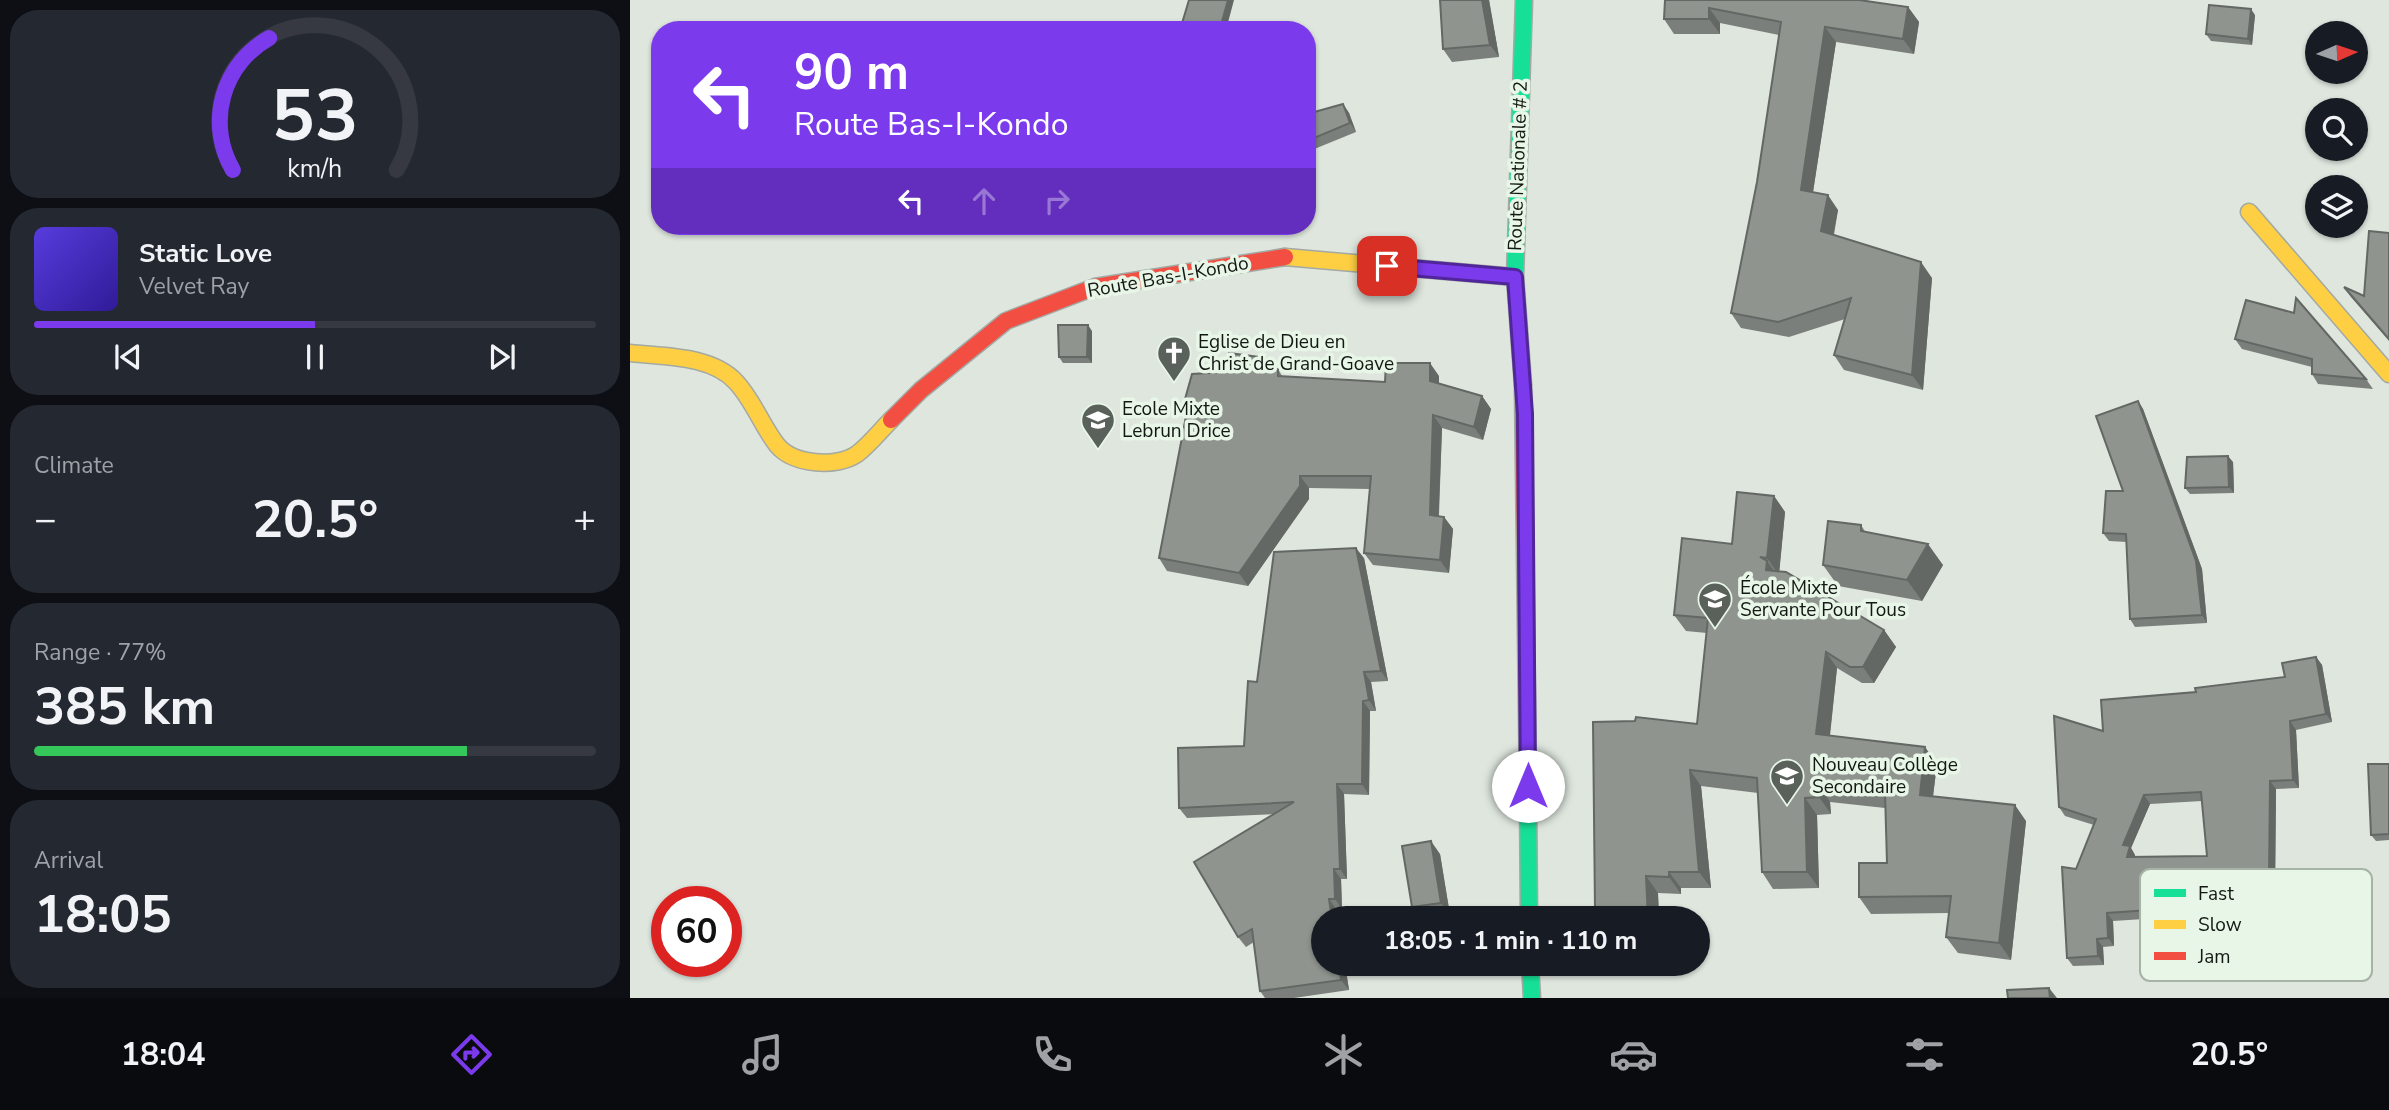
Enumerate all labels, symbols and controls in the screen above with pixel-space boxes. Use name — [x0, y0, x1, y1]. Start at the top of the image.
north arrow — [2305, 21, 2368, 84]
map controls — [2305, 21, 2368, 238]
text: 90 m — [794, 39, 909, 106]
icon: left — [679, 49, 770, 140]
text: 53 — [271, 66, 359, 166]
street label: Route Nationale # 2 — [1502, 81, 1534, 251]
button: search — [2305, 98, 2368, 161]
text: Route Bas-I-Kondo — [794, 103, 1068, 146]
text: km/h — [287, 152, 343, 186]
button: layers — [2305, 175, 2368, 238]
icon: left — [892, 182, 930, 220]
icon: ahead — [965, 182, 1003, 220]
icon: right — [1038, 182, 1076, 220]
text: Static Love — [139, 236, 272, 271]
pin — [1357, 236, 1417, 296]
icon: arrive — [1368, 247, 1406, 285]
street label: Route Bas-I-Kondo — [1086, 250, 1250, 304]
text: Velvet Ray — [139, 271, 249, 302]
place label: Eglise de Dieu en Christ de Grand-Goave — [1198, 329, 1394, 377]
church icon: Eglise de Dieu en Christ de Grand-Goave — [1155, 334, 1193, 383]
icon: previous — [109, 338, 147, 376]
icon: pause — [296, 338, 334, 376]
icon: next — [483, 338, 521, 376]
place label: Ecole Mixte Lebrun Drice — [1122, 396, 1231, 444]
school or university icon: Ecole Mixte Lebrun Drice — [1079, 401, 1117, 450]
text: Climate — [34, 450, 114, 481]
text: 20.5° — [252, 484, 378, 555]
text: − — [34, 494, 57, 545]
text: + — [573, 494, 596, 545]
place label: École Mixte Servante Pour Tous — [1740, 575, 1906, 623]
school or university icon: École Mixte Servante Pour Tous — [1696, 580, 1734, 629]
text: Range · 77% — [34, 637, 166, 668]
text: 385 km — [34, 671, 215, 742]
position arrow — [1491, 749, 1565, 823]
place label: Nouveau Collège Secondaire — [1812, 752, 1958, 800]
school or university icon: Nouveau Collège Secondaire — [1768, 757, 1806, 806]
text: Arrival — [34, 845, 103, 876]
legend — [2140, 869, 2372, 981]
text: 18:05 — [34, 879, 172, 950]
text: Fast — [2198, 881, 2234, 907]
speed limit sign: 60 — [651, 886, 742, 977]
text: Slow — [2198, 912, 2242, 938]
text: 18:05 · 1 min · 110 m — [1384, 923, 1637, 958]
text: Jam — [2197, 944, 2231, 970]
icon: directions — [447, 1030, 496, 1079]
icon: music — [738, 1030, 787, 1079]
icon: phone — [1028, 1030, 1077, 1079]
icon: climate — [1319, 1030, 1368, 1079]
icon: car — [1609, 1030, 1658, 1079]
icon: filters — [1900, 1030, 1949, 1079]
text: 18:04 — [121, 1033, 206, 1076]
text: 20.5° — [2190, 1033, 2268, 1076]

